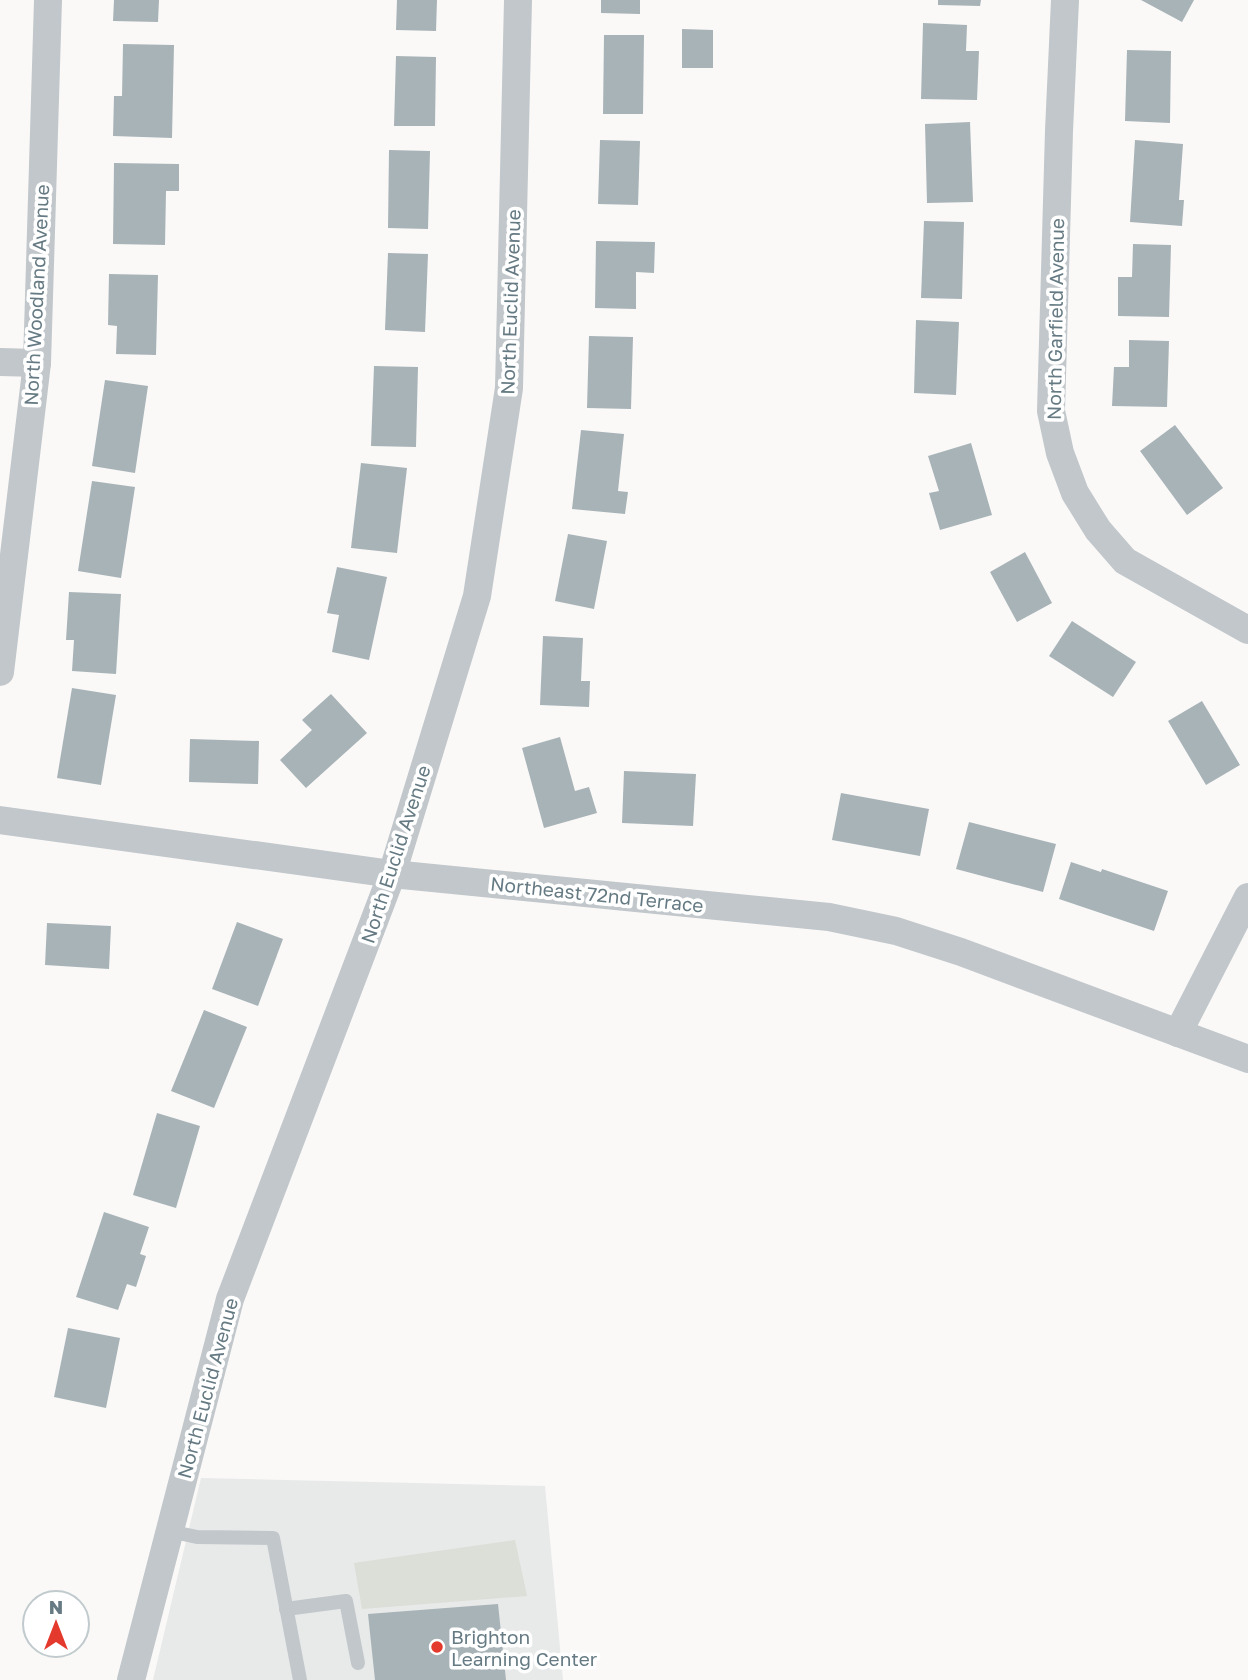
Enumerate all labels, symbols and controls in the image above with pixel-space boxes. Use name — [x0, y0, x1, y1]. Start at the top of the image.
street label: North Woodland Avenue — [19, 184, 53, 406]
street label: North Euclid Avenue — [495, 209, 525, 395]
street label: North Garfield Avenue — [1042, 218, 1068, 420]
street label: North Euclid Avenue — [355, 762, 435, 946]
street label: Northeast 72nd Terrace — [489, 871, 705, 917]
street label: North Euclid Avenue — [172, 1295, 242, 1481]
north arrow — [21, 1589, 91, 1659]
text: N — [49, 1595, 63, 1618]
place label: Brighton Learning Center — [451, 1625, 598, 1670]
marker: Brighton Learning Center — [429, 1639, 445, 1655]

